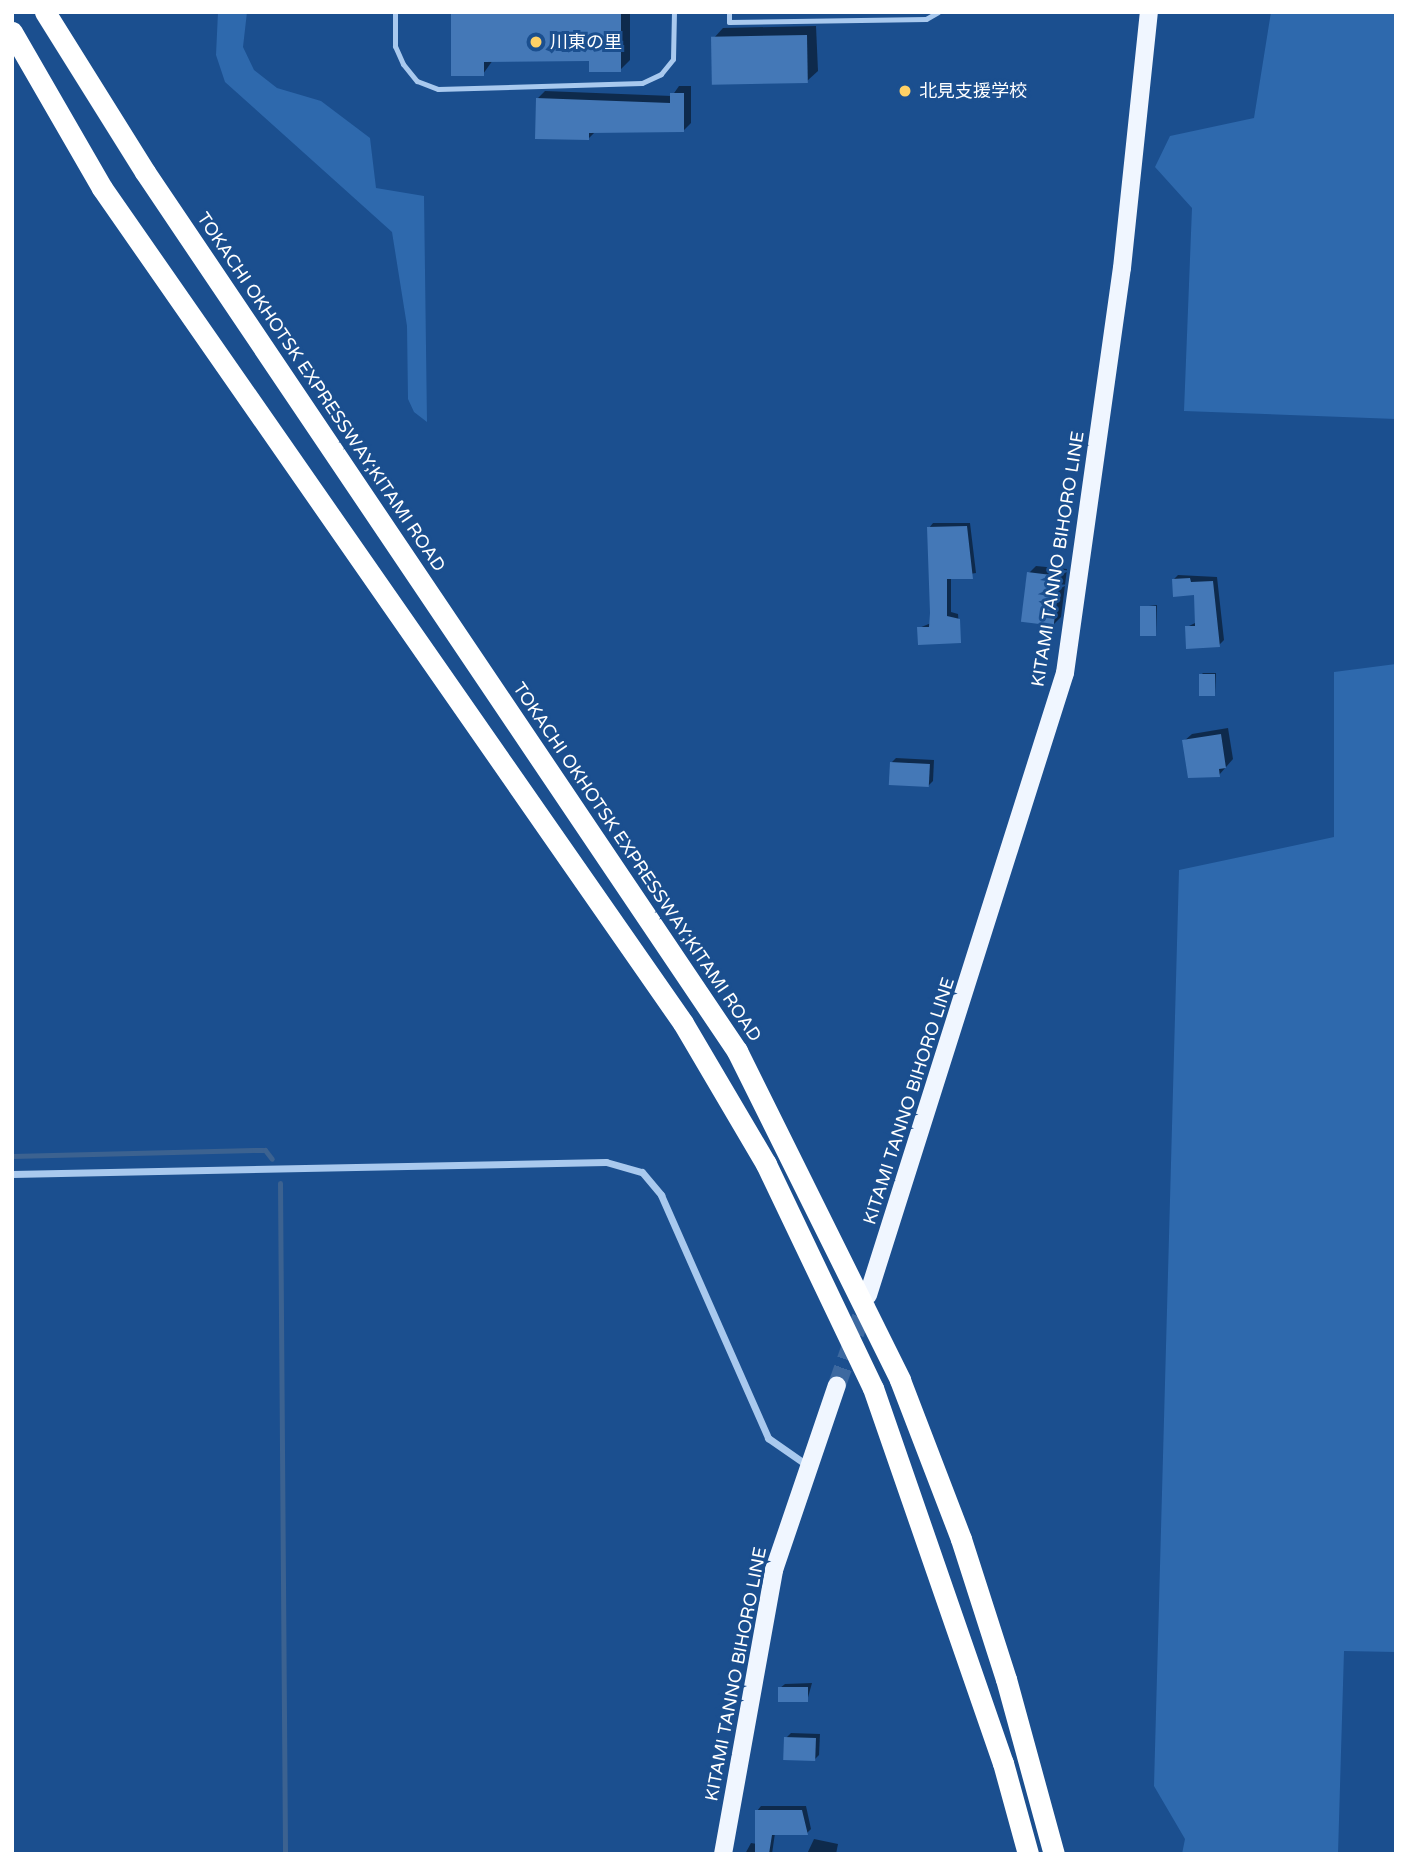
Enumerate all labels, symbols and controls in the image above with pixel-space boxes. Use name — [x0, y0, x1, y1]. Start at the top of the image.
place label: 川東の里 — [550, 31, 622, 53]
marker: 川東の里 — [528, 34, 544, 50]
place label: 北見支援学校 — [919, 80, 1027, 102]
marker: 北見支援学校 — [897, 83, 913, 99]
street label: TOKACHI OKHOTSK EXPRESSWAY;KITAMI ROAD — [192, 208, 450, 576]
street label: KITAMI TANNO BIHORO LINE — [1027, 430, 1089, 688]
street label: TOKACHI OKHOTSK EXPRESSWAY;KITAMI ROAD — [508, 678, 766, 1046]
street label: KITAMI TANNO BIHORO LINE — [859, 975, 959, 1227]
street label: KITAMI TANNO BIHORO LINE — [701, 1545, 771, 1803]

